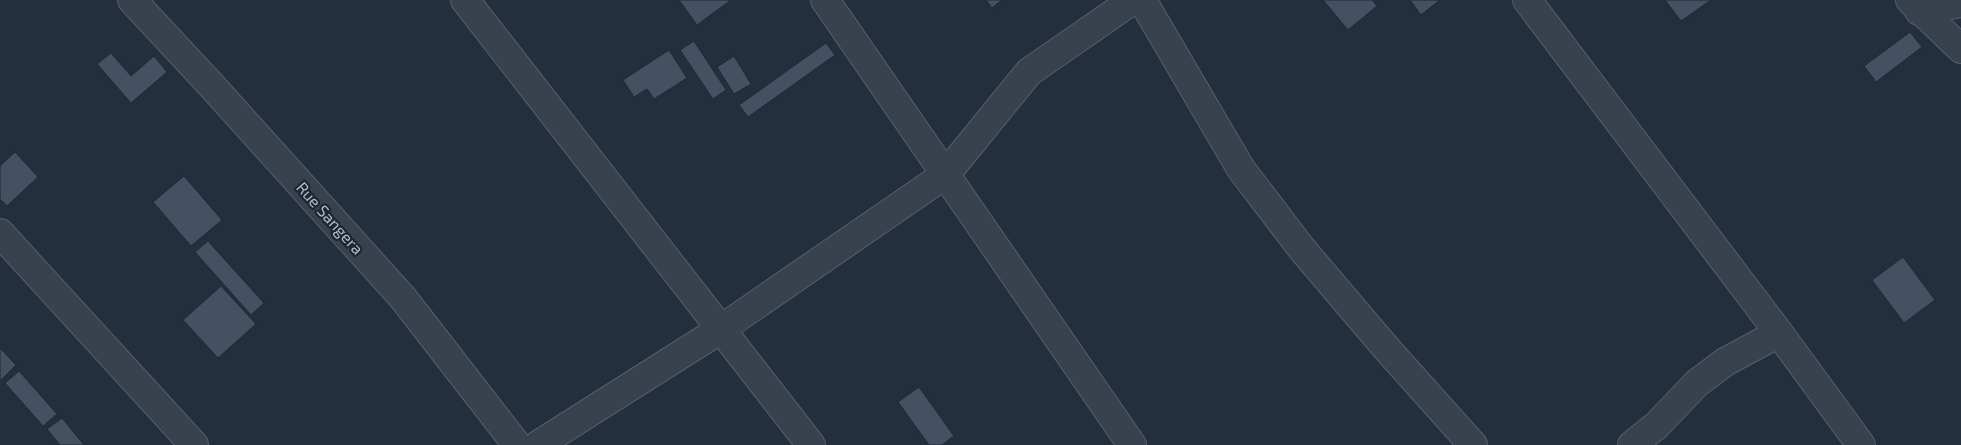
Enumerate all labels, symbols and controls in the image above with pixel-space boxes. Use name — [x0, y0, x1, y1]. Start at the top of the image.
street label: Rue Sangera — [293, 178, 368, 258]

